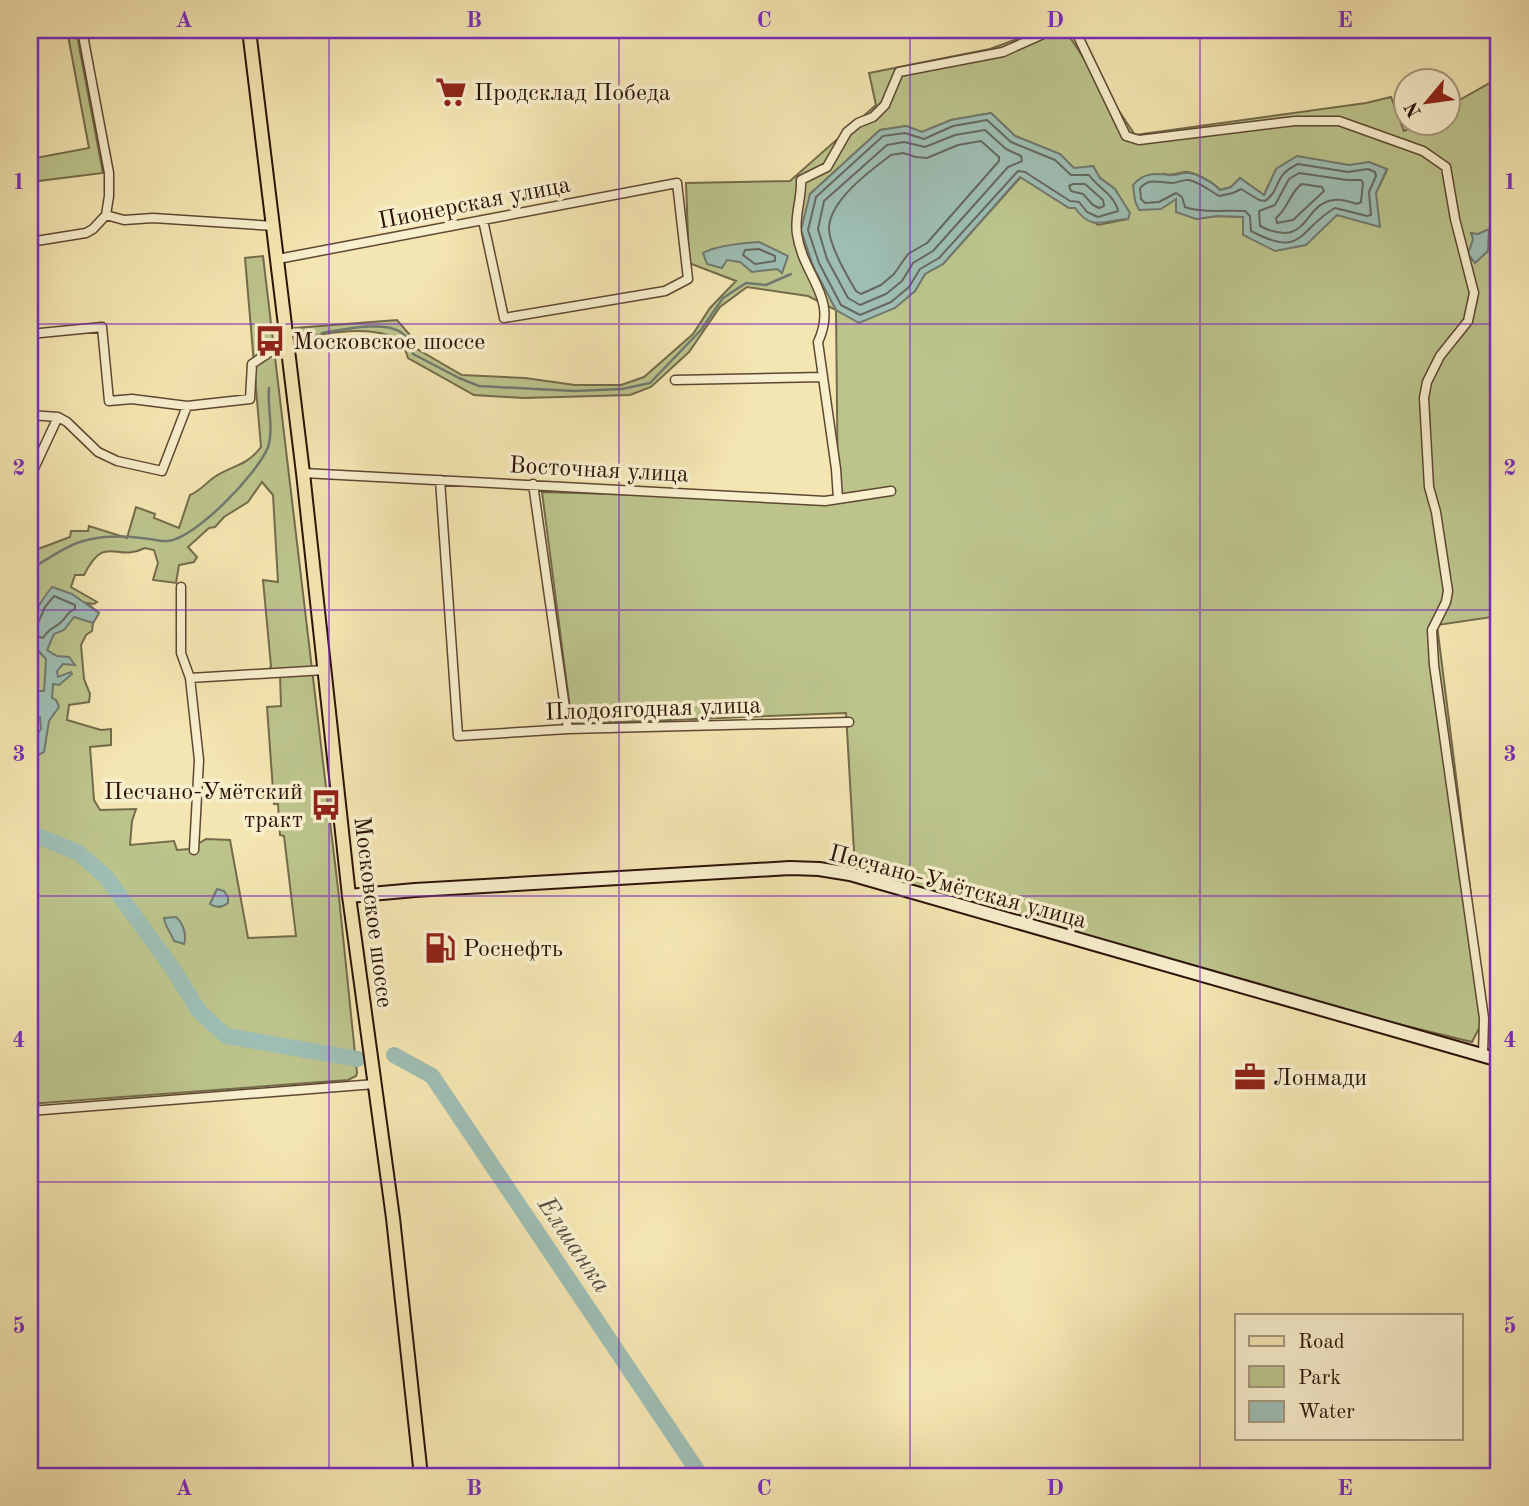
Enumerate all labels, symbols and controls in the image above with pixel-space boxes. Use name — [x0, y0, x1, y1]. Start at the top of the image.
text: A — [175, 9, 193, 32]
text: B — [466, 9, 482, 32]
text: C — [756, 9, 772, 32]
text: D — [1046, 9, 1064, 32]
text: E — [1337, 9, 1353, 32]
north arrow — [1392, 66, 1462, 136]
supermarket icon: Продсклад Победа — [434, 75, 468, 109]
place label: Продсклад Победа — [474, 82, 671, 106]
text: N — [1402, 98, 1426, 120]
text: 1 — [12, 171, 26, 194]
text: 1 — [1503, 171, 1517, 194]
street label: Пионерская улица — [376, 174, 573, 234]
bus stop icon: Московское шоссе — [253, 324, 287, 358]
place label: Московское шоссе — [293, 331, 485, 355]
street label: Восточная улица — [509, 454, 689, 488]
text: 2 — [12, 457, 26, 480]
text: 2 — [1503, 457, 1517, 480]
street label: Плодоягодная улица — [545, 694, 762, 726]
text: 3 — [12, 743, 26, 766]
text: 3 — [1503, 743, 1517, 766]
place label: Песчано-Умётский тракт — [104, 781, 303, 833]
bus stop icon: Песчано-Умётский тракт — [309, 788, 343, 822]
street label: Московское шоссе — [348, 815, 396, 1009]
street label: Песчано-Умётская улица — [826, 842, 1089, 934]
fuel station icon: Роснефть — [423, 931, 457, 965]
place label: Роснефть — [463, 938, 563, 962]
text: 4 — [12, 1029, 26, 1052]
text: 4 — [1503, 1029, 1517, 1052]
office icon: Лонмади — [1233, 1060, 1267, 1094]
place label: Лонмади — [1273, 1067, 1367, 1091]
water label: Елшанка — [531, 1192, 615, 1298]
legend — [1235, 1314, 1462, 1440]
text: 5 — [12, 1315, 26, 1338]
text: 5 — [1503, 1315, 1517, 1338]
text: Road — [1298, 1332, 1345, 1353]
text: Park — [1298, 1368, 1341, 1389]
text: Water — [1298, 1402, 1355, 1423]
text: A — [175, 1477, 193, 1500]
text: B — [466, 1477, 482, 1500]
text: C — [756, 1477, 772, 1500]
text: D — [1046, 1477, 1064, 1500]
text: E — [1337, 1477, 1353, 1500]

